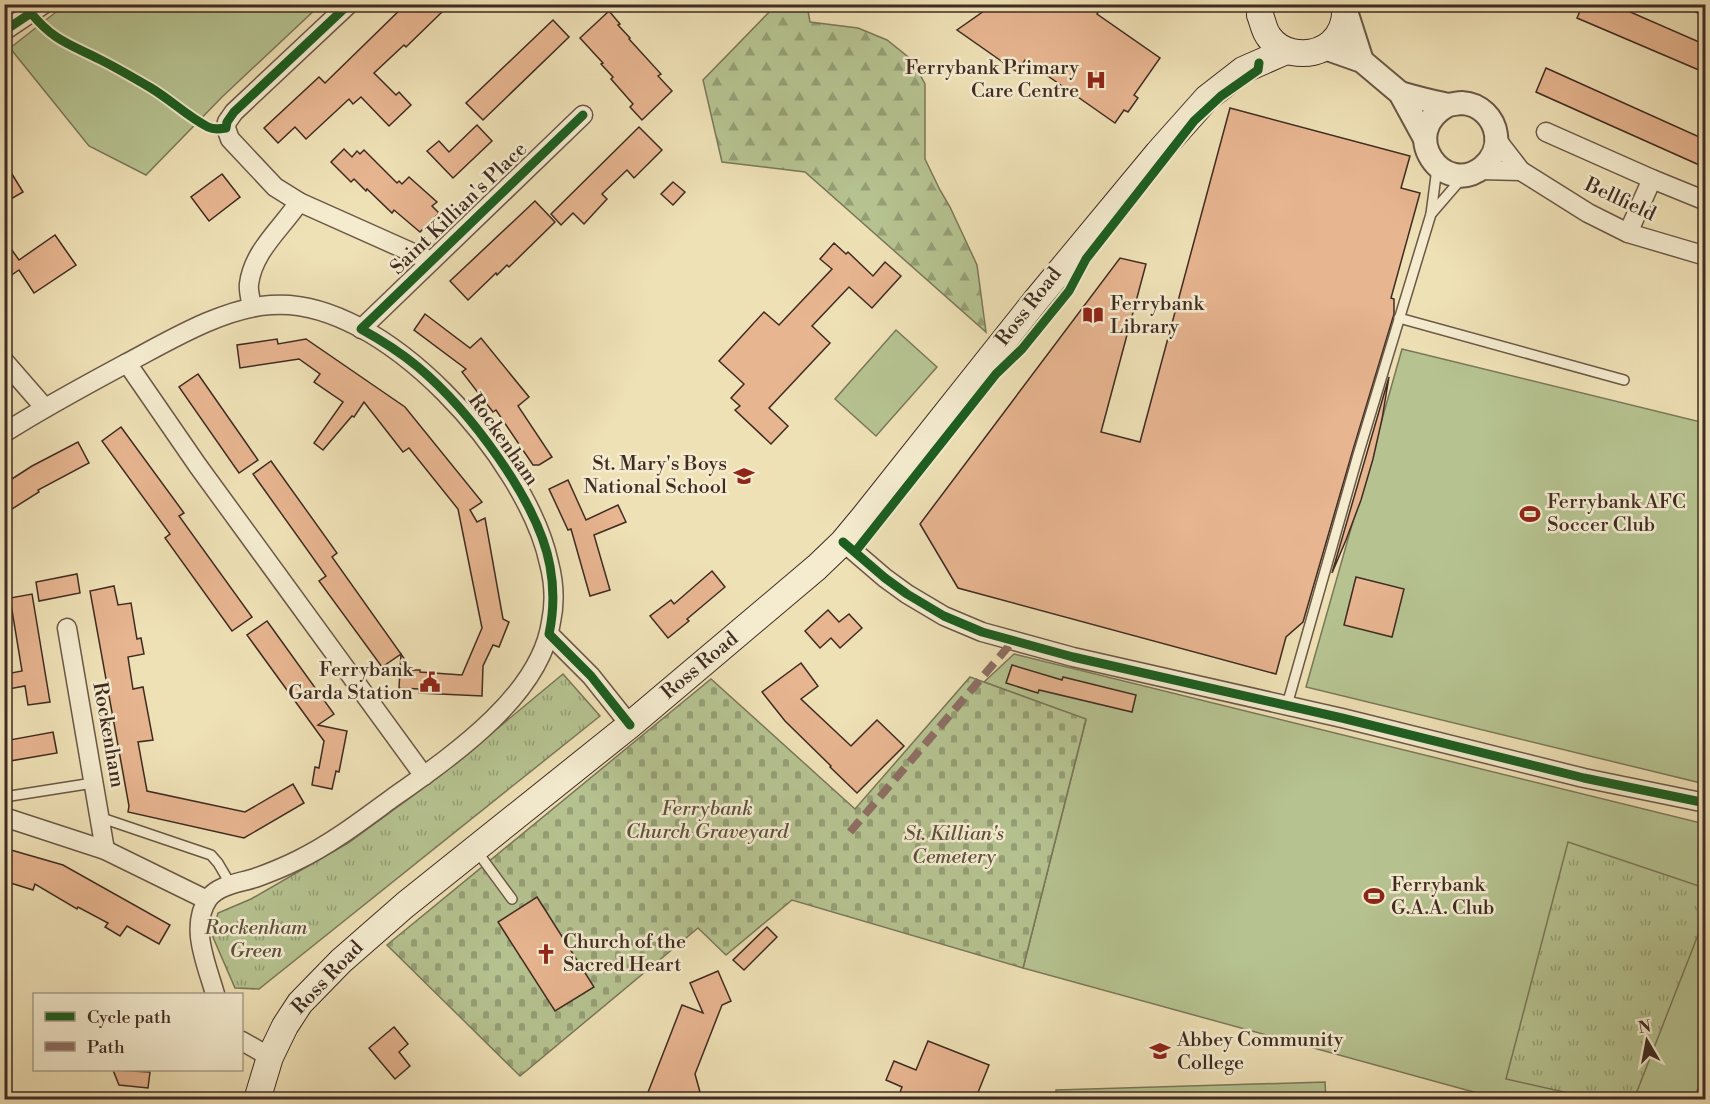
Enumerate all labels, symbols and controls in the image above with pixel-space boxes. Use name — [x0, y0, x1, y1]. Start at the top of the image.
place label: Ferrybank Primary Care Centre — [905, 56, 1079, 104]
hospital icon: Ferrybank Primary Care Centre — [1084, 68, 1108, 92]
street label: Saint Killian's Place — [385, 137, 533, 281]
street label: Bellfield — [1580, 172, 1660, 228]
street label: Ross Road — [991, 262, 1068, 351]
place label: Ferrybank Library — [1110, 292, 1205, 340]
library icon: Ferrybank Library — [1081, 303, 1105, 327]
street label: Rockenham — [462, 389, 544, 491]
place label: St. Mary's Boys National School — [584, 452, 727, 500]
school or university icon: St. Mary's Boys National School — [732, 464, 756, 488]
place label: Ferrybank AFC Soccer Club — [1547, 490, 1686, 538]
sports icon: Ferrybank AFC Soccer Club — [1518, 502, 1542, 526]
street label: Ross Road — [656, 626, 744, 705]
place label: Ferrybank Garda Station — [288, 658, 415, 706]
public building icon: Ferrybank Garda Station — [418, 670, 442, 694]
street label: Rockenham — [86, 680, 130, 790]
park label: Ferrybank Church Graveyard — [626, 797, 789, 845]
park label: St. Killian's Cemetery — [904, 822, 1004, 870]
place label: Ferrybank G.A.A. Club — [1391, 873, 1494, 921]
sports icon: Ferrybank G.A.A. Club — [1362, 884, 1386, 908]
park label: Rockenham Green — [204, 916, 308, 964]
place label: Church of the Sacred Heart — [563, 930, 686, 978]
street label: Ross Road — [287, 935, 370, 1020]
church icon: Church of the Sacred Heart — [534, 942, 558, 966]
legend — [33, 993, 243, 1071]
text: Cycle path — [87, 1006, 171, 1029]
north arrow — [1617, 1011, 1677, 1071]
text: N — [1637, 1016, 1653, 1038]
place label: Abbey Community College — [1176, 1028, 1344, 1076]
text: Path — [87, 1036, 125, 1059]
school or university icon: Abbey Community College — [1148, 1039, 1172, 1063]

